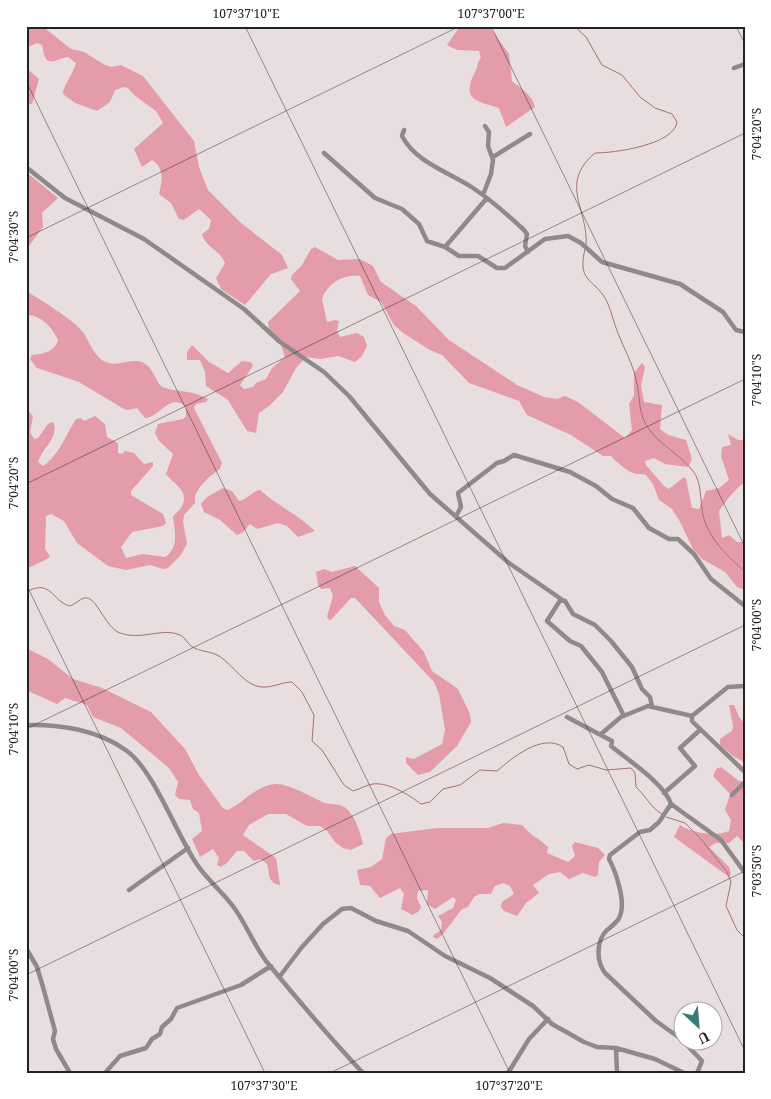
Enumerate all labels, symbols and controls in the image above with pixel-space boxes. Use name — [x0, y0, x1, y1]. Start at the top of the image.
text: 107°37'10"E — [213, 5, 279, 22]
text: 107°37'00"E — [458, 5, 524, 22]
text: 7°04'20"S — [748, 108, 765, 160]
text: 7°04'30"S — [5, 211, 22, 263]
text: 7°04'10"S — [748, 354, 765, 406]
text: 7°04'20"S — [5, 457, 22, 509]
text: 7°04'00"S — [748, 599, 765, 651]
text: 7°04'10"S — [5, 703, 22, 755]
text: 7°03'50"S — [748, 845, 765, 897]
text: 7°04'00"S — [5, 949, 22, 1001]
north arrow — [674, 1002, 724, 1052]
text: U — [695, 1027, 713, 1049]
text: 107°37'30"E — [231, 1077, 297, 1094]
text: 107°37'20"E — [476, 1077, 542, 1094]

